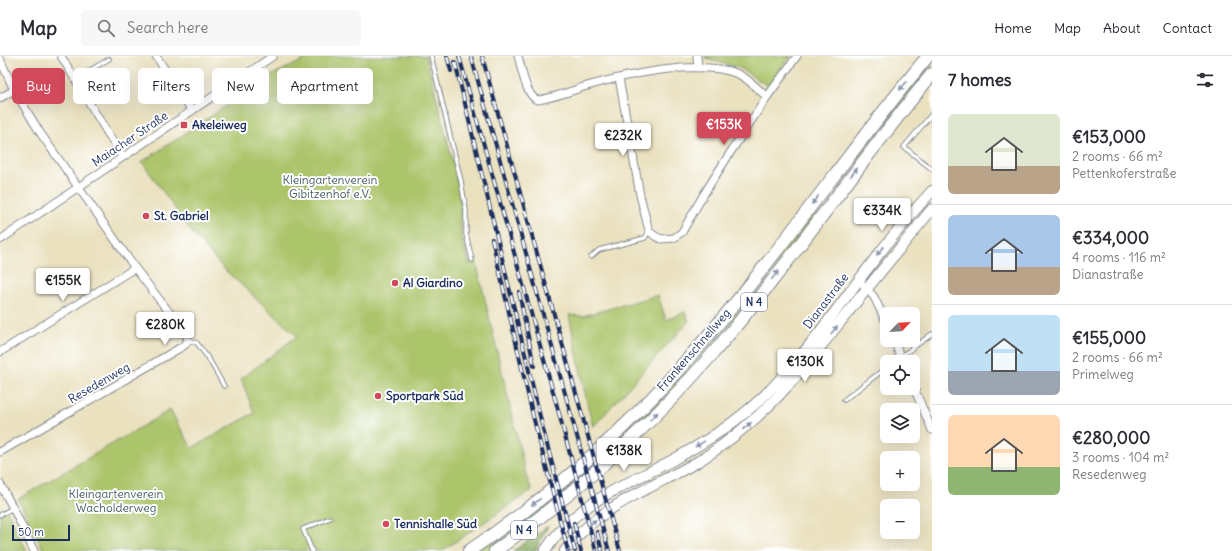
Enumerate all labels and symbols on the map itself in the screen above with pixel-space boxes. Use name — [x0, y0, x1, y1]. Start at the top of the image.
one-way arrow — [899, 81, 908, 91]
street label: Maiacher Straße — [89, 108, 171, 170]
pin: €153K — [696, 112, 752, 146]
place label: Akeleiweg — [192, 117, 247, 133]
marker: Akeleiweg — [179, 120, 189, 130]
pin: €232K — [595, 123, 651, 157]
one-way arrow — [850, 167, 859, 178]
park label: Kleingartenverein Gibitzenhof e.V. — [283, 172, 377, 201]
one-way arrow — [811, 194, 819, 205]
pin: €334K — [854, 198, 910, 232]
place label: St. Gabriel — [154, 208, 209, 223]
marker: St. Gabriel — [141, 211, 151, 221]
one-way arrow — [876, 246, 885, 257]
pin: €155K — [35, 268, 91, 302]
one-way arrow — [771, 270, 780, 281]
street label: Dianastraße — [800, 270, 851, 332]
place label: Al Giardino — [403, 275, 463, 290]
marker: Al Giardino — [390, 278, 400, 288]
road number: N 4 — [741, 293, 767, 311]
street label: Frankenschnellweg — [654, 305, 733, 394]
north arrow — [880, 307, 920, 347]
pin: €280K — [137, 312, 193, 346]
one-way arrow — [829, 325, 838, 335]
pin: €130K — [777, 349, 833, 383]
street label: Resedenweg — [65, 359, 132, 406]
place label: Sportpark Süd — [386, 388, 463, 404]
marker: Sportpark Süd — [373, 391, 383, 401]
one-way arrow — [649, 411, 659, 421]
one-way arrow — [741, 422, 752, 431]
pin: €138K — [596, 438, 652, 472]
one-way arrow — [694, 441, 706, 448]
park label: Kleingartenverein Wacholderweg — [69, 486, 163, 515]
one-way arrow — [530, 498, 541, 506]
place label: Tennishalle Süd — [394, 516, 477, 531]
one-way arrow — [586, 518, 597, 527]
marker: Tennishalle Süd — [381, 519, 391, 529]
road number: N 4 — [511, 521, 537, 539]
scale bar — [12, 523, 70, 542]

